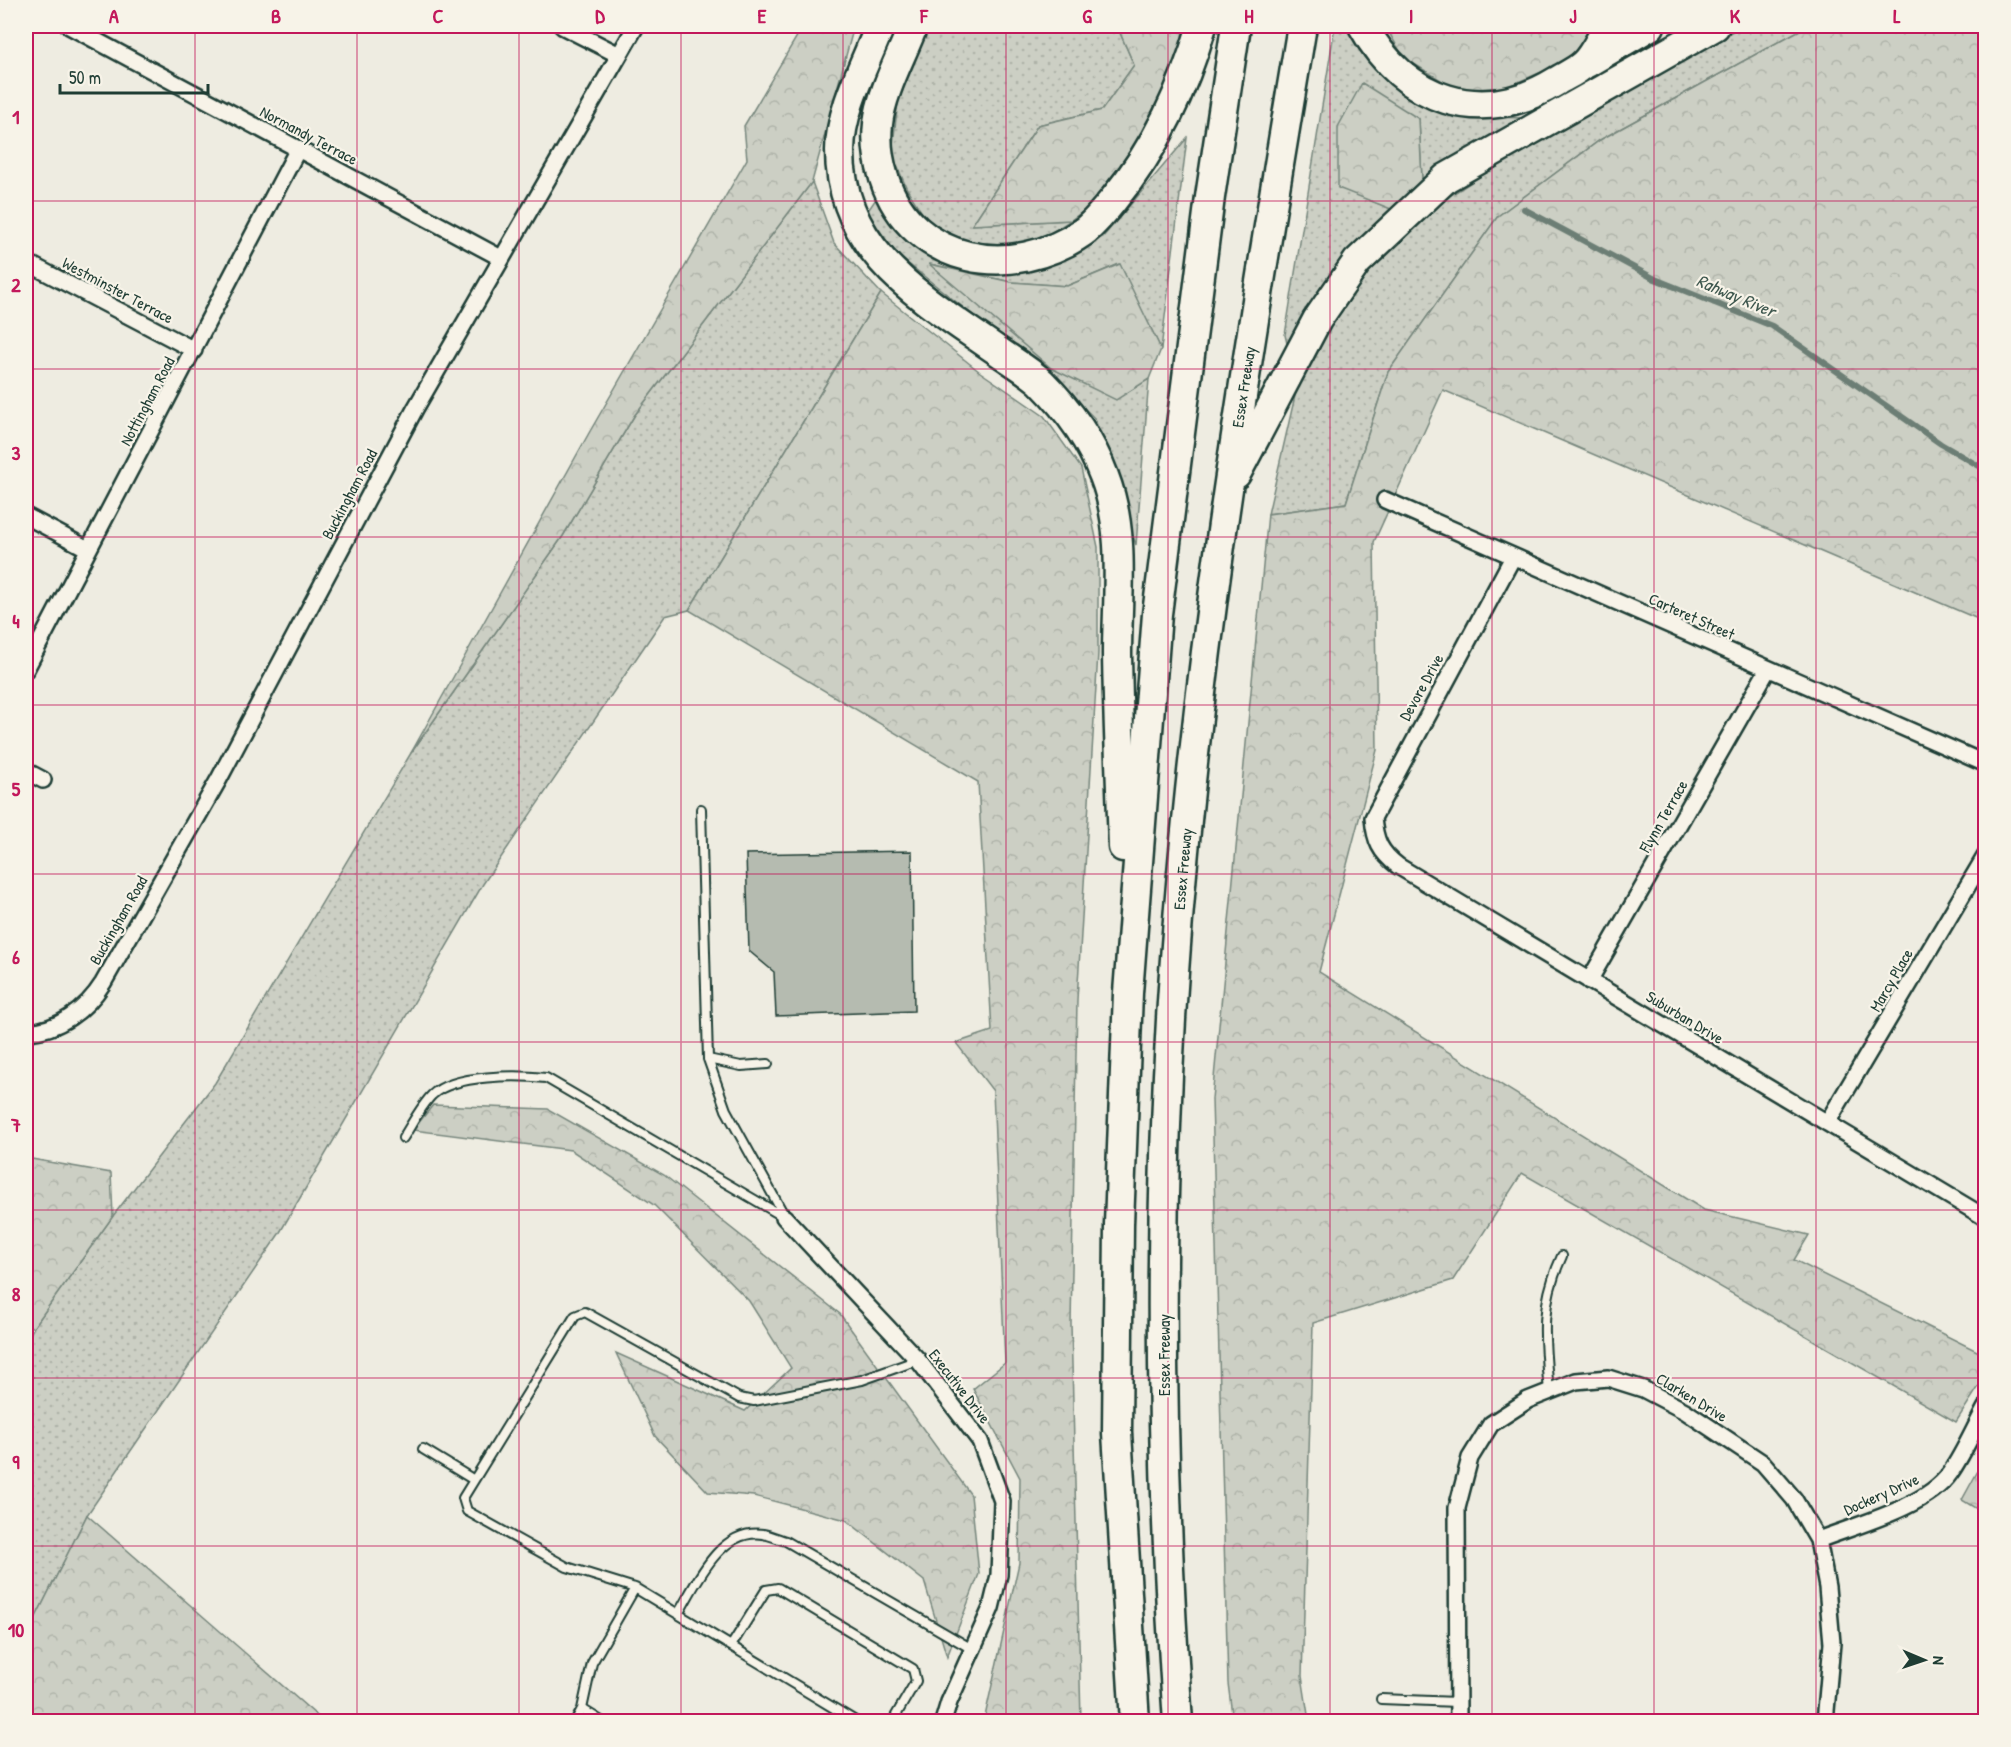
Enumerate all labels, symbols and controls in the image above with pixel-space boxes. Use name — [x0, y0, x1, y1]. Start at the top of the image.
text: A — [109, 2, 119, 29]
text: B — [271, 2, 281, 29]
text: C — [433, 2, 444, 29]
text: D — [595, 2, 605, 29]
text: E — [758, 2, 767, 29]
text: F — [919, 2, 929, 29]
text: G — [1082, 2, 1092, 29]
text: H — [1244, 2, 1254, 29]
text: I — [1409, 2, 1413, 29]
text: J — [1569, 2, 1577, 29]
text: K — [1730, 2, 1741, 29]
text: L — [1893, 2, 1901, 29]
scale bar — [60, 57, 208, 95]
text: 50 m — [69, 65, 101, 90]
street label: Normandy Terrace — [257, 100, 362, 170]
text: 1 — [12, 103, 20, 130]
street label: Westminster Terrace — [59, 252, 178, 329]
water label: Rahway River — [1693, 268, 1781, 324]
text: 2 — [11, 271, 21, 298]
street label: Essex Freeway — [1226, 344, 1260, 429]
street label: Nottingham Road — [114, 353, 180, 449]
text: 3 — [12, 439, 21, 466]
street label: Buckingham Road — [316, 445, 382, 543]
street label: Carteret Street — [1645, 587, 1739, 645]
text: 4 — [12, 607, 20, 634]
street label: Devore Drive — [1394, 649, 1449, 724]
text: 5 — [12, 775, 21, 802]
street label: Flynn Terrace — [1633, 775, 1693, 857]
street label: Essex Freeway — [1168, 827, 1197, 911]
street label: Buckingham Road — [84, 872, 152, 968]
text: 6 — [12, 943, 20, 970]
street label: Marcy Place — [1864, 944, 1918, 1016]
street label: Suburban Drive — [1642, 985, 1728, 1049]
text: 7 — [10, 1111, 21, 1138]
text: 8 — [12, 1280, 21, 1307]
street label: Essex Freeway — [1153, 1314, 1175, 1396]
street label: Executive Drive — [924, 1344, 996, 1428]
street label: Clarken Drive — [1652, 1367, 1732, 1427]
text: 9 — [12, 1448, 20, 1475]
street label: Dockery Drive — [1840, 1467, 1923, 1520]
text: 10 — [8, 1616, 24, 1643]
north arrow — [1894, 1630, 1954, 1690]
text: N — [1928, 1656, 1950, 1666]

